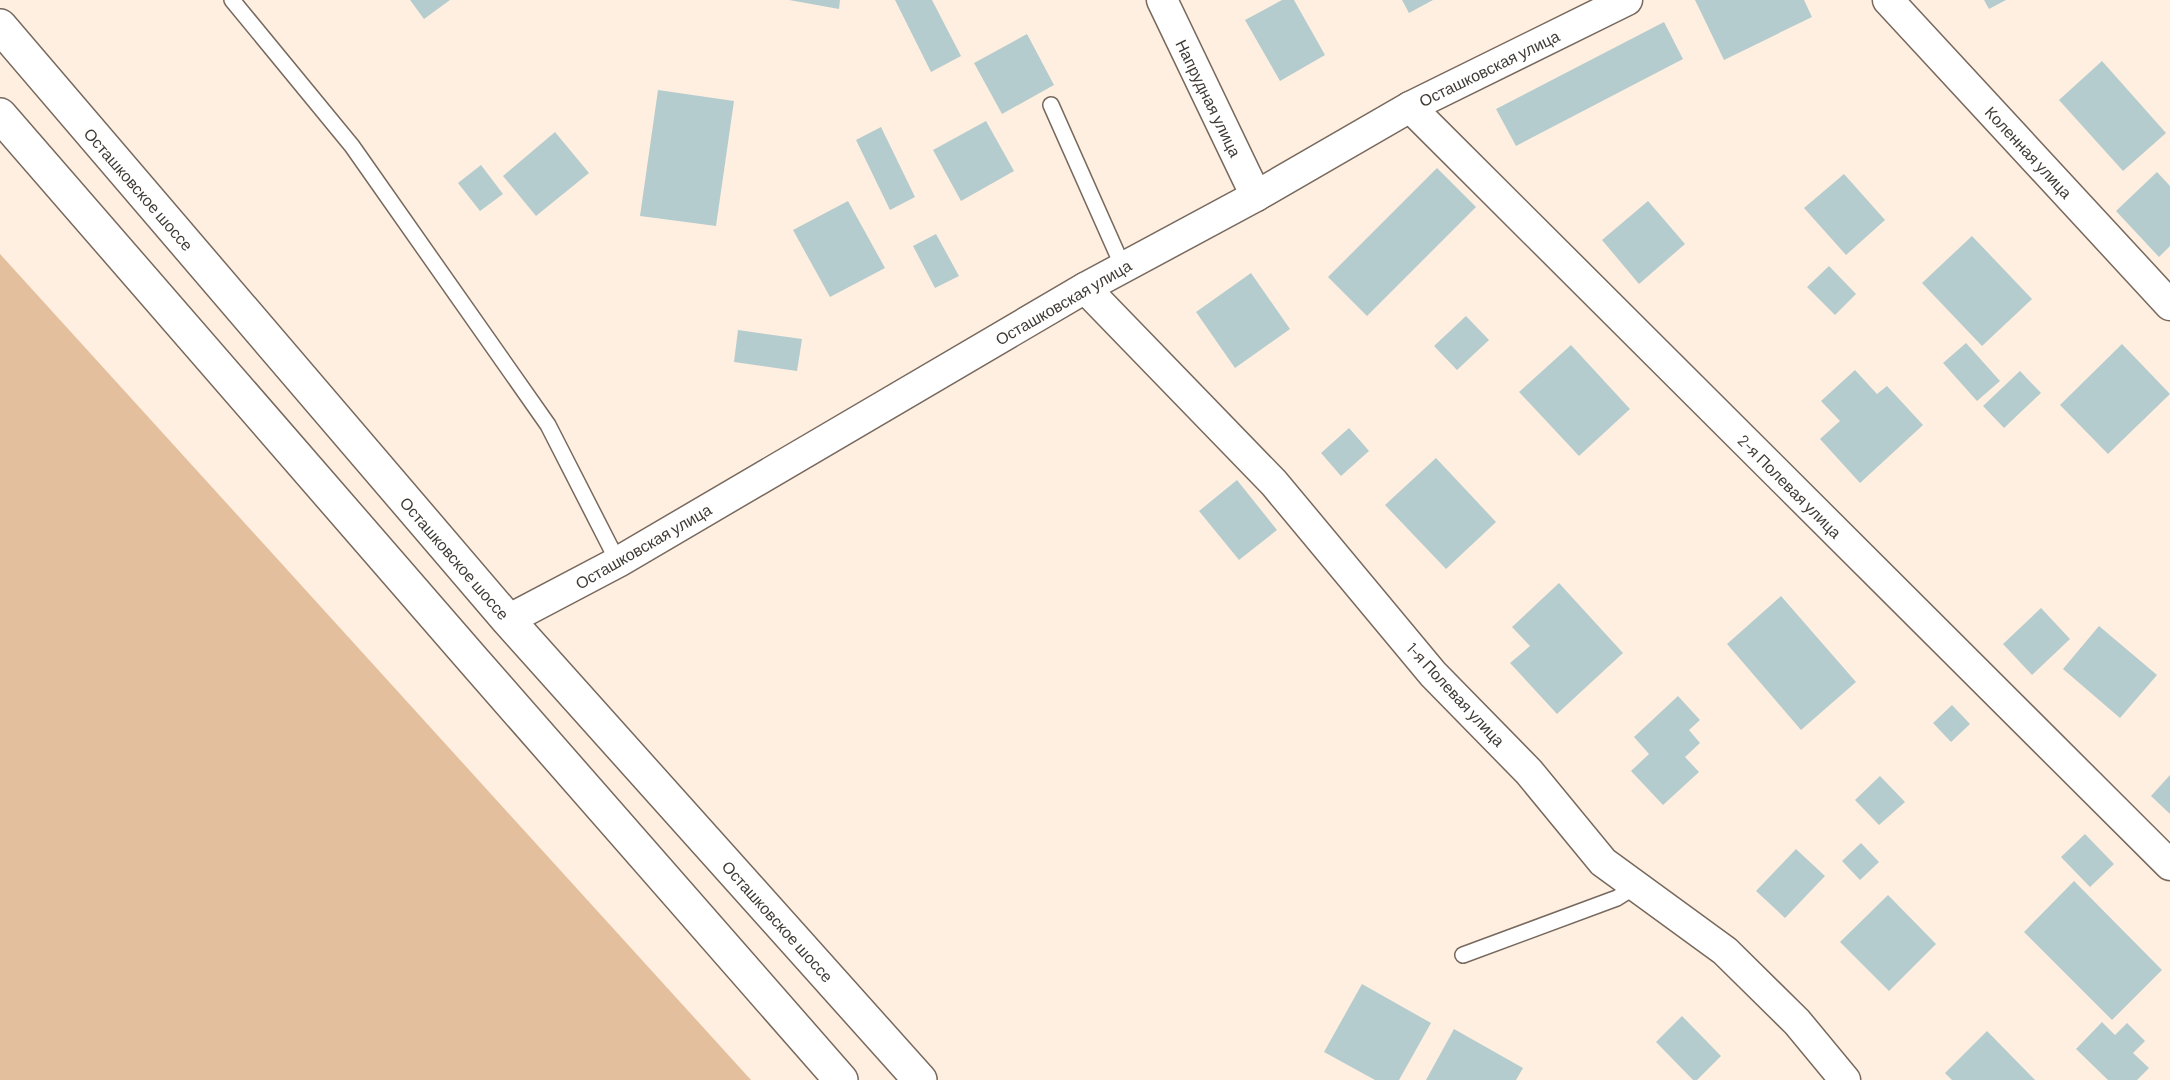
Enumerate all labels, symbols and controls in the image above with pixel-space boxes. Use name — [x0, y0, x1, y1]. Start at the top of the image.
street label: Осташковская улица — [1416, 26, 1562, 110]
street label: Напрудная улица — [1172, 36, 1246, 160]
street label: Коленная улица — [1982, 102, 2076, 202]
street label: Осташковское шоссе — [80, 124, 198, 254]
street label: Осташковская улица — [992, 255, 1134, 349]
street label: 2-я Полевая улица — [1734, 430, 1846, 542]
street label: Осташковское шоссе — [396, 493, 514, 623]
street label: Осташковская улица — [572, 499, 714, 593]
street label: 1-я Полевая улица — [1403, 638, 1509, 750]
street label: Осташковское шоссе — [719, 856, 837, 986]

